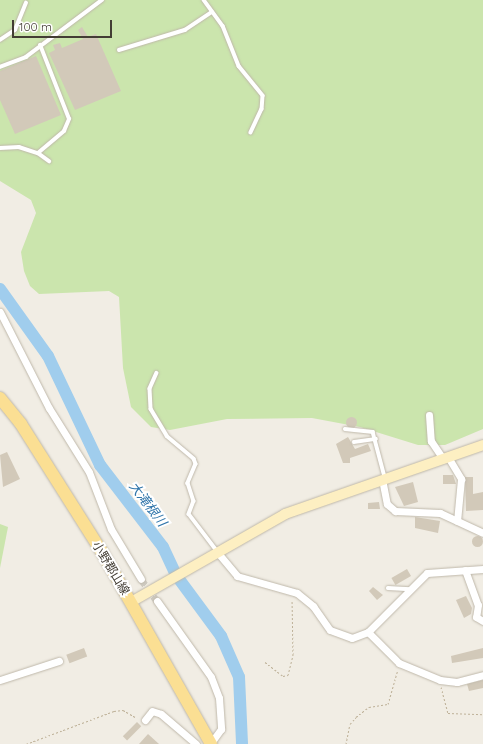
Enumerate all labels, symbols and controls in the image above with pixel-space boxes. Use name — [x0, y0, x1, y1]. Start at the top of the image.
scale bar — [14, 12, 114, 38]
text: 100 m — [19, 19, 52, 34]
water label: 大滝根川 — [126, 479, 170, 529]
street label: 小野郡山線 — [89, 539, 133, 597]

